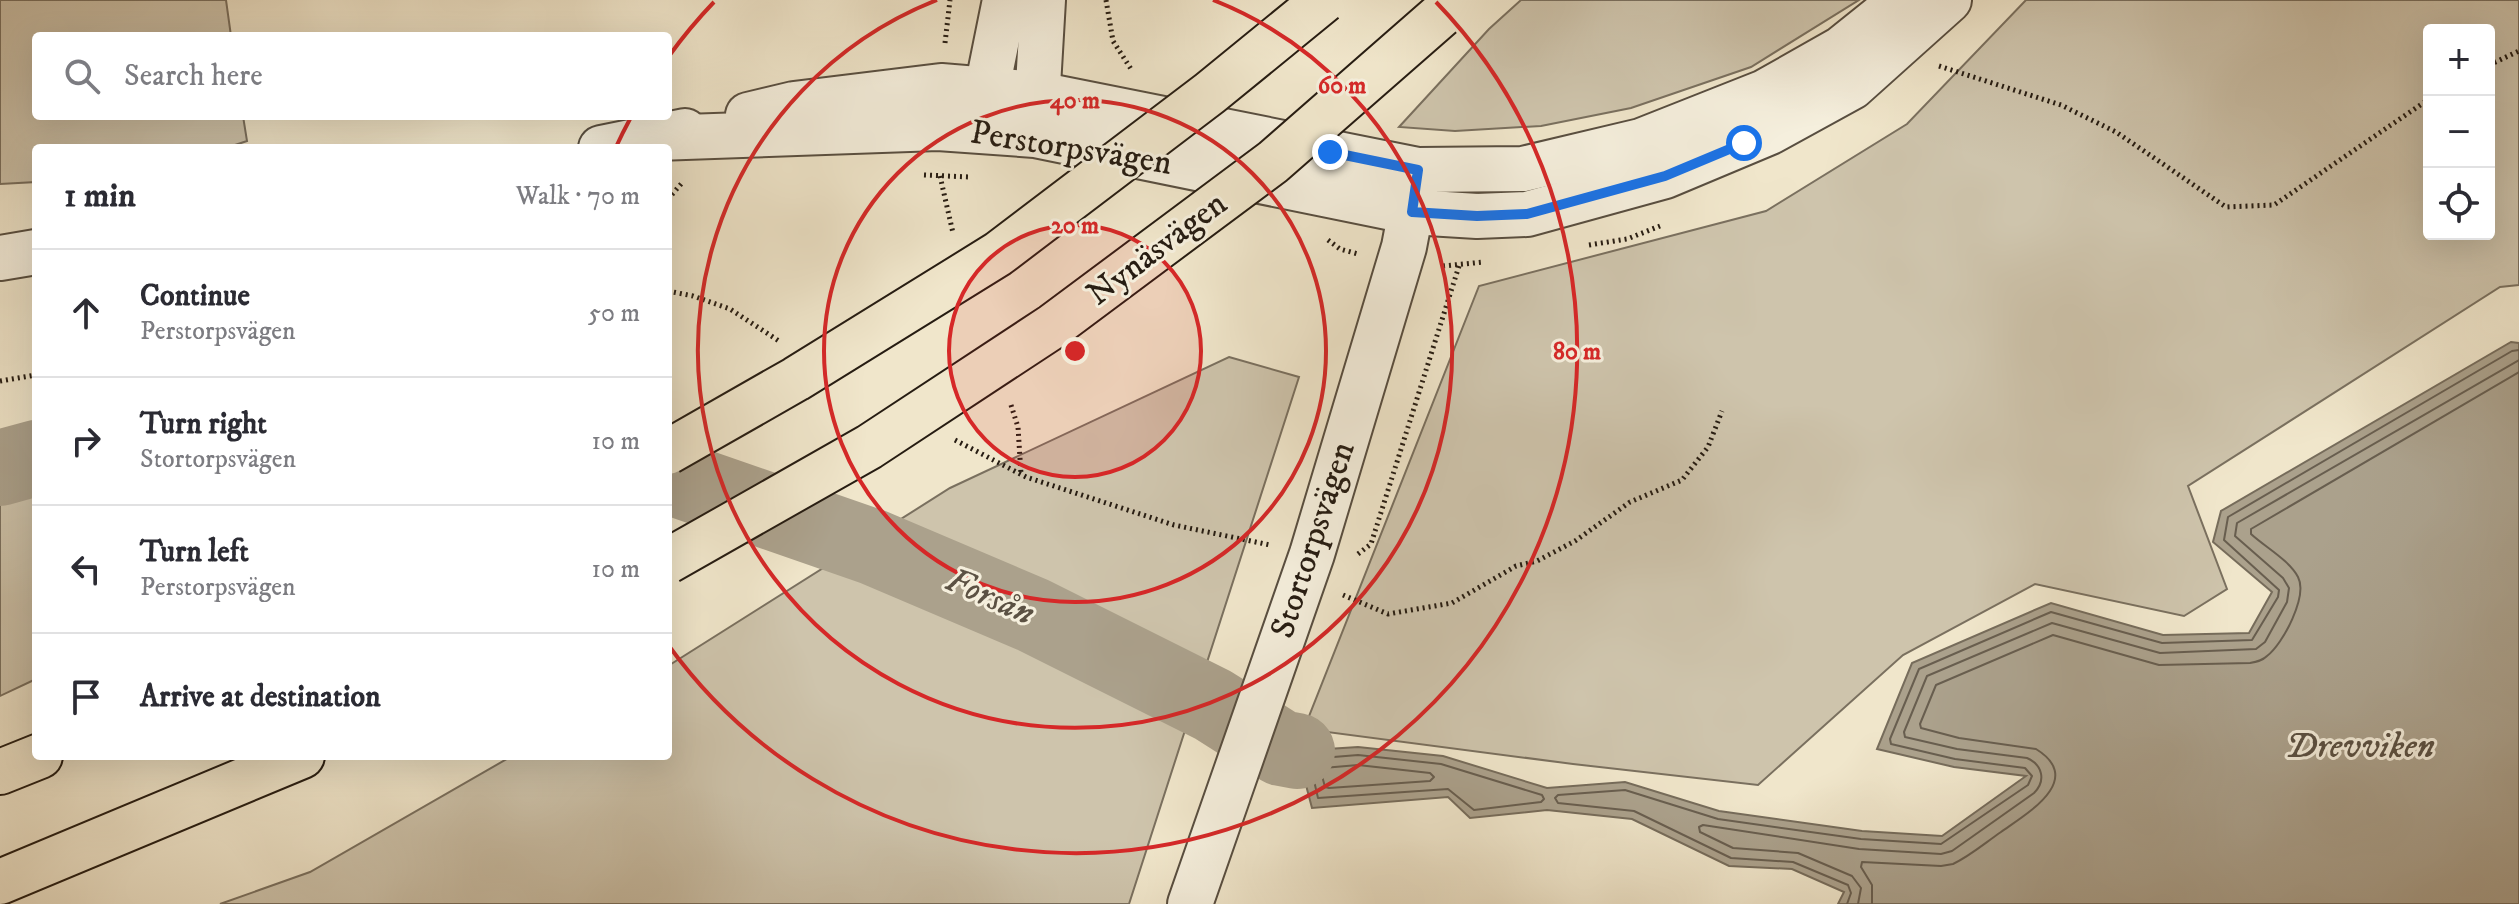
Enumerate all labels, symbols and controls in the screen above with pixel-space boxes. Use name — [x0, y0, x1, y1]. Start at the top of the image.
map controls — [2423, 24, 2495, 240]
button: + — [2423, 24, 2495, 96]
search box — [32, 32, 672, 120]
icon: search — [60, 54, 104, 98]
text: Search here — [124, 58, 263, 95]
text: 60 m — [1318, 71, 1366, 101]
text: 40 m — [1050, 86, 1100, 116]
button: − — [2423, 96, 2495, 168]
street label: Perstorpsvägen — [967, 111, 1175, 185]
route start — [1726, 125, 1762, 161]
route end — [1312, 134, 1348, 170]
button: locate — [2423, 168, 2495, 240]
text: 1 min — [64, 175, 136, 217]
text: Walk · 70 m — [516, 180, 640, 213]
street label: Nynäsvägen — [1079, 183, 1236, 315]
text: 20 m — [1051, 211, 1099, 241]
text: Continue — [140, 278, 250, 315]
icon: ahead — [64, 291, 108, 335]
text: 50 m — [588, 297, 640, 330]
text: Perstorpsvägen — [140, 315, 296, 348]
centre of rings — [1061, 337, 1089, 365]
text: 80 m — [1553, 337, 1601, 367]
text: Turn right — [140, 406, 267, 443]
icon: right — [64, 419, 108, 463]
text: 10 m — [591, 425, 640, 458]
street label: Stortorpsvägen — [1262, 436, 1365, 643]
text: Stortorpsvägen — [140, 443, 296, 476]
text: Turn left — [140, 534, 249, 571]
icon: left — [64, 547, 108, 591]
text: 10 m — [591, 553, 640, 586]
water label: Forsån — [939, 558, 1041, 636]
text: Perstorpsvägen — [140, 571, 296, 604]
icon: arrive — [64, 675, 108, 719]
text: Arrive at destination — [140, 679, 381, 716]
water label: Drevviken — [2285, 724, 2435, 769]

